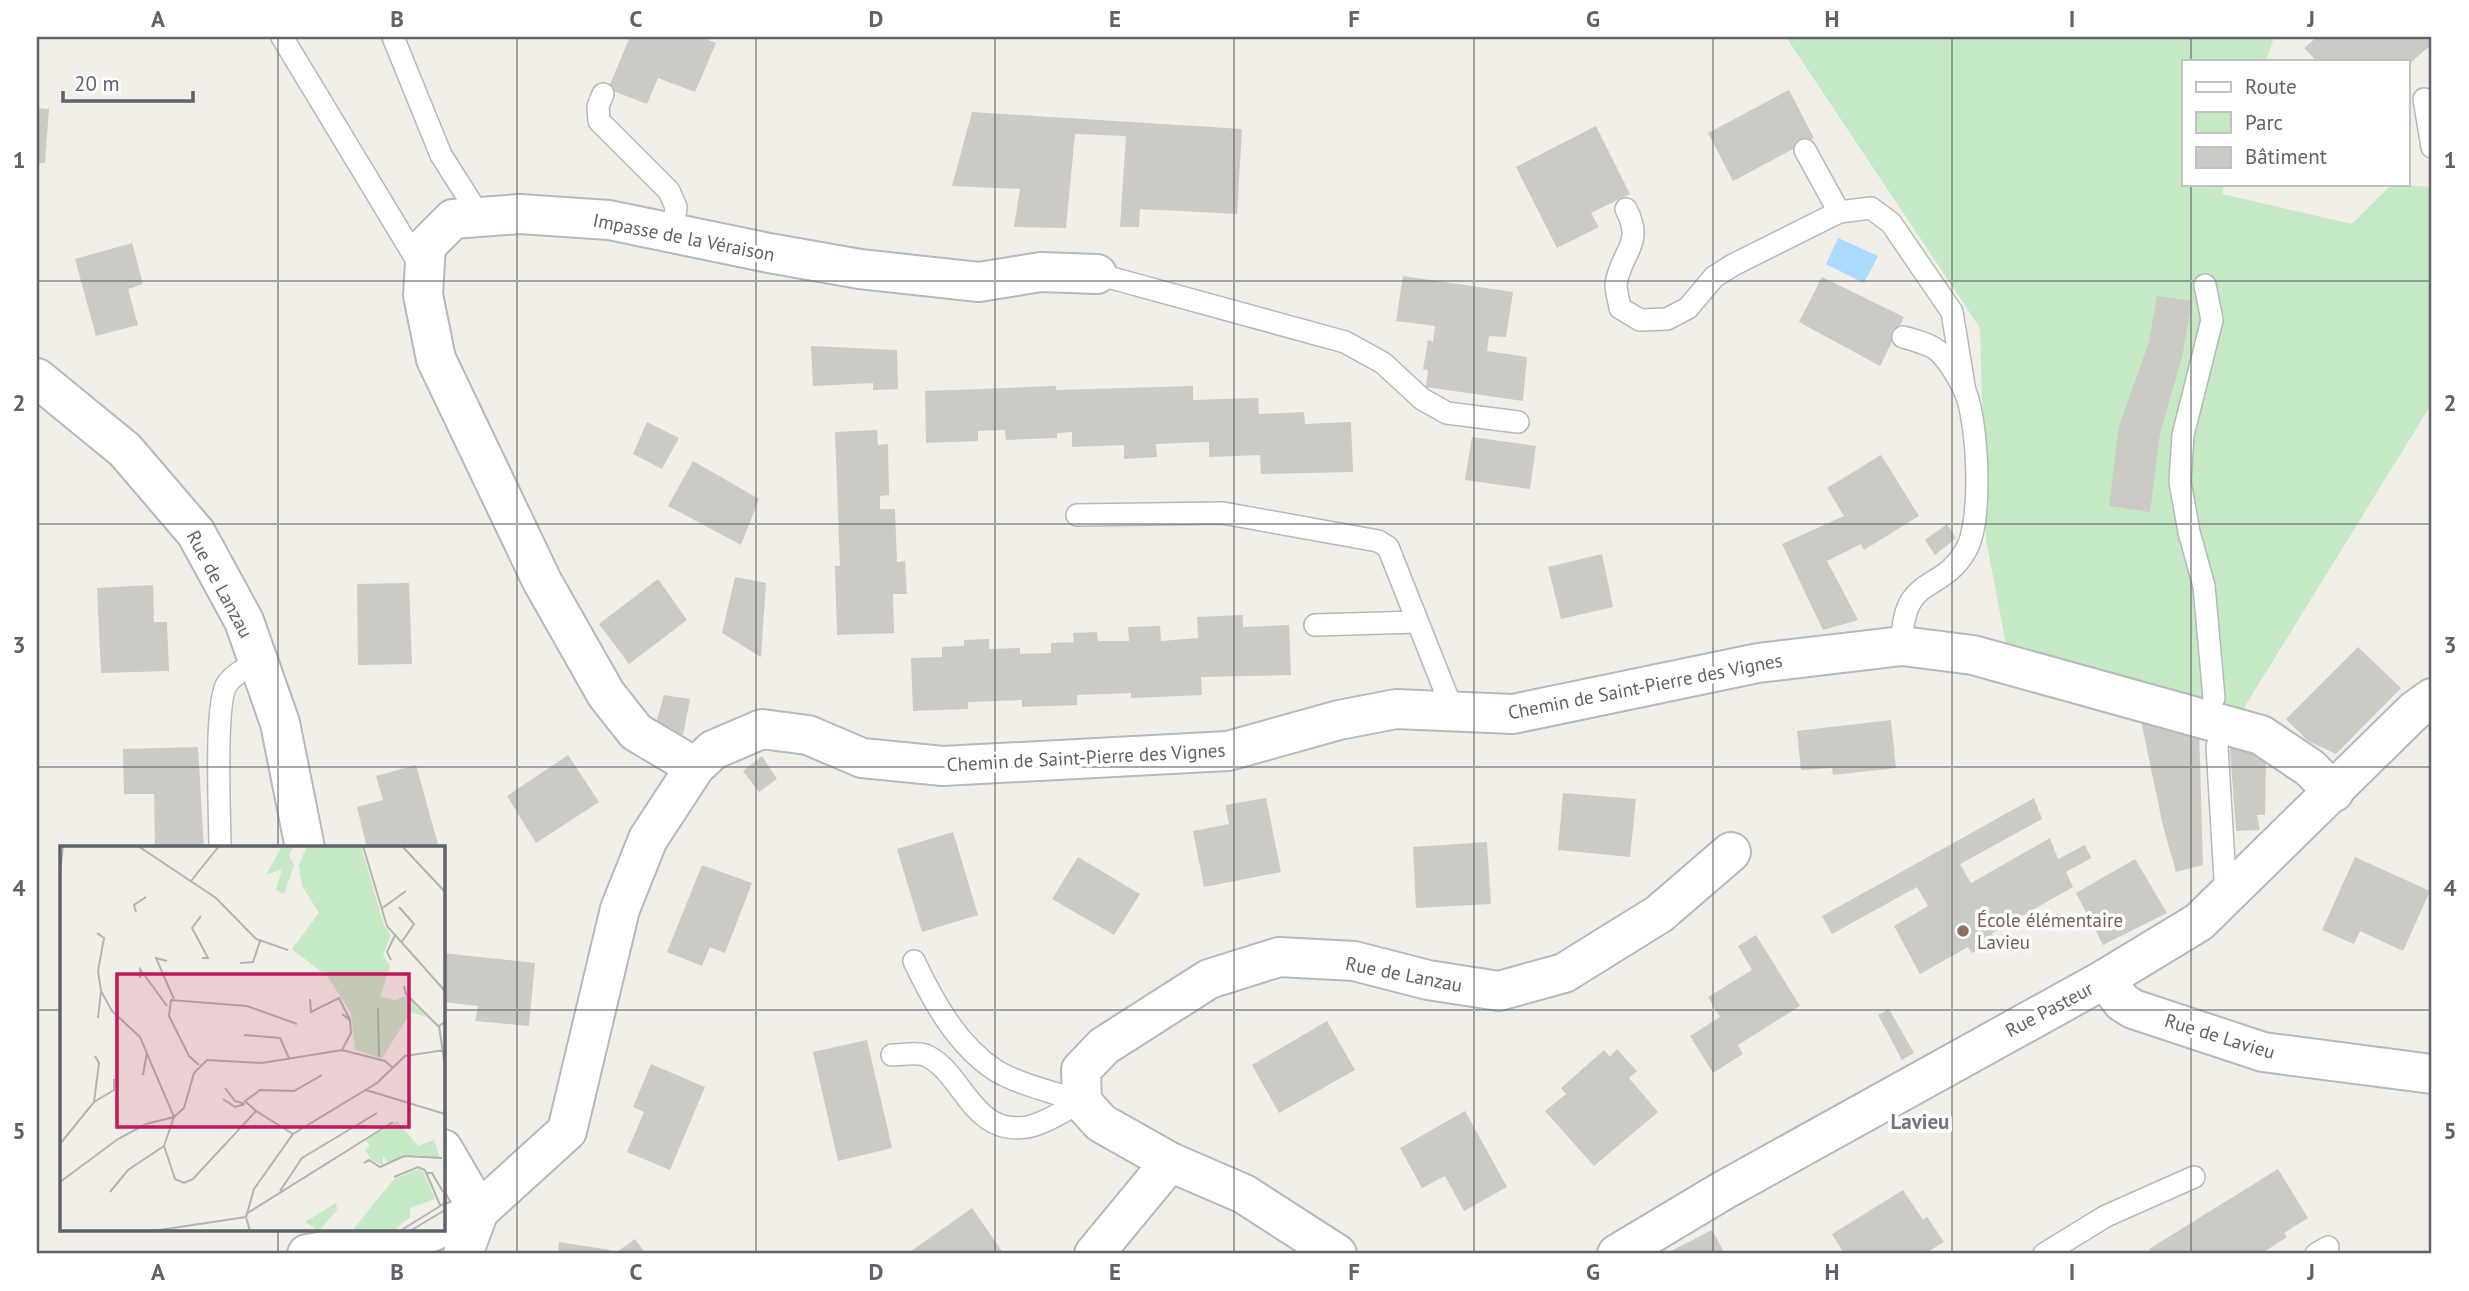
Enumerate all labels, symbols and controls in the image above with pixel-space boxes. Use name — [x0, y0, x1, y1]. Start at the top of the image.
text: A — [151, 4, 165, 33]
text: B — [390, 4, 404, 33]
text: C — [630, 4, 643, 33]
text: D — [869, 4, 883, 33]
text: E — [1109, 4, 1121, 33]
text: F — [1348, 4, 1360, 33]
text: G — [1586, 4, 1600, 33]
text: H — [1825, 4, 1839, 33]
text: I — [2069, 4, 2075, 33]
text: J — [2306, 4, 2315, 33]
scale bar — [63, 60, 192, 104]
legend — [2182, 60, 2410, 186]
text: 20 m — [74, 70, 120, 97]
text: Route — [2245, 73, 2297, 100]
text: Parc — [2245, 109, 2283, 136]
text: Bâtiment — [2245, 143, 2327, 170]
text: 1 — [12, 145, 26, 174]
text: 1 — [2443, 145, 2457, 174]
street label: Impasse de la Véraison — [591, 208, 777, 266]
text: 2 — [12, 388, 26, 417]
text: 2 — [2443, 388, 2457, 417]
street label: Rue de Lanzau — [182, 526, 258, 642]
text: 3 — [12, 630, 26, 659]
text: 3 — [2443, 630, 2457, 659]
street label: Chemin de Saint-Pierre des Vignes — [1506, 648, 1784, 724]
street label: Chemin de Saint-Pierre des Vignes — [946, 738, 1226, 776]
inset map — [60, 846, 444, 1232]
text: 4 — [12, 873, 26, 902]
text: 4 — [2443, 873, 2457, 902]
place label: École élémentaire Lavieu — [1977, 908, 2123, 954]
marker: École élémentaire Lavieu — [1955, 923, 1971, 939]
street label: Rue de Lanzau — [1344, 951, 1464, 997]
street label: Rue Pasteur — [2001, 976, 2098, 1042]
street label: Rue de Lavieu — [2162, 1008, 2278, 1064]
district label: Lavieu — [1891, 1108, 1949, 1135]
text: 5 — [12, 1116, 26, 1145]
text: 5 — [2443, 1116, 2457, 1145]
text: A — [151, 1257, 165, 1286]
text: B — [390, 1257, 404, 1286]
text: C — [630, 1257, 643, 1286]
text: D — [869, 1257, 883, 1286]
text: E — [1109, 1257, 1121, 1286]
text: F — [1348, 1257, 1360, 1286]
text: G — [1586, 1257, 1600, 1286]
text: H — [1825, 1257, 1839, 1286]
text: I — [2069, 1257, 2075, 1286]
text: J — [2306, 1257, 2315, 1286]

